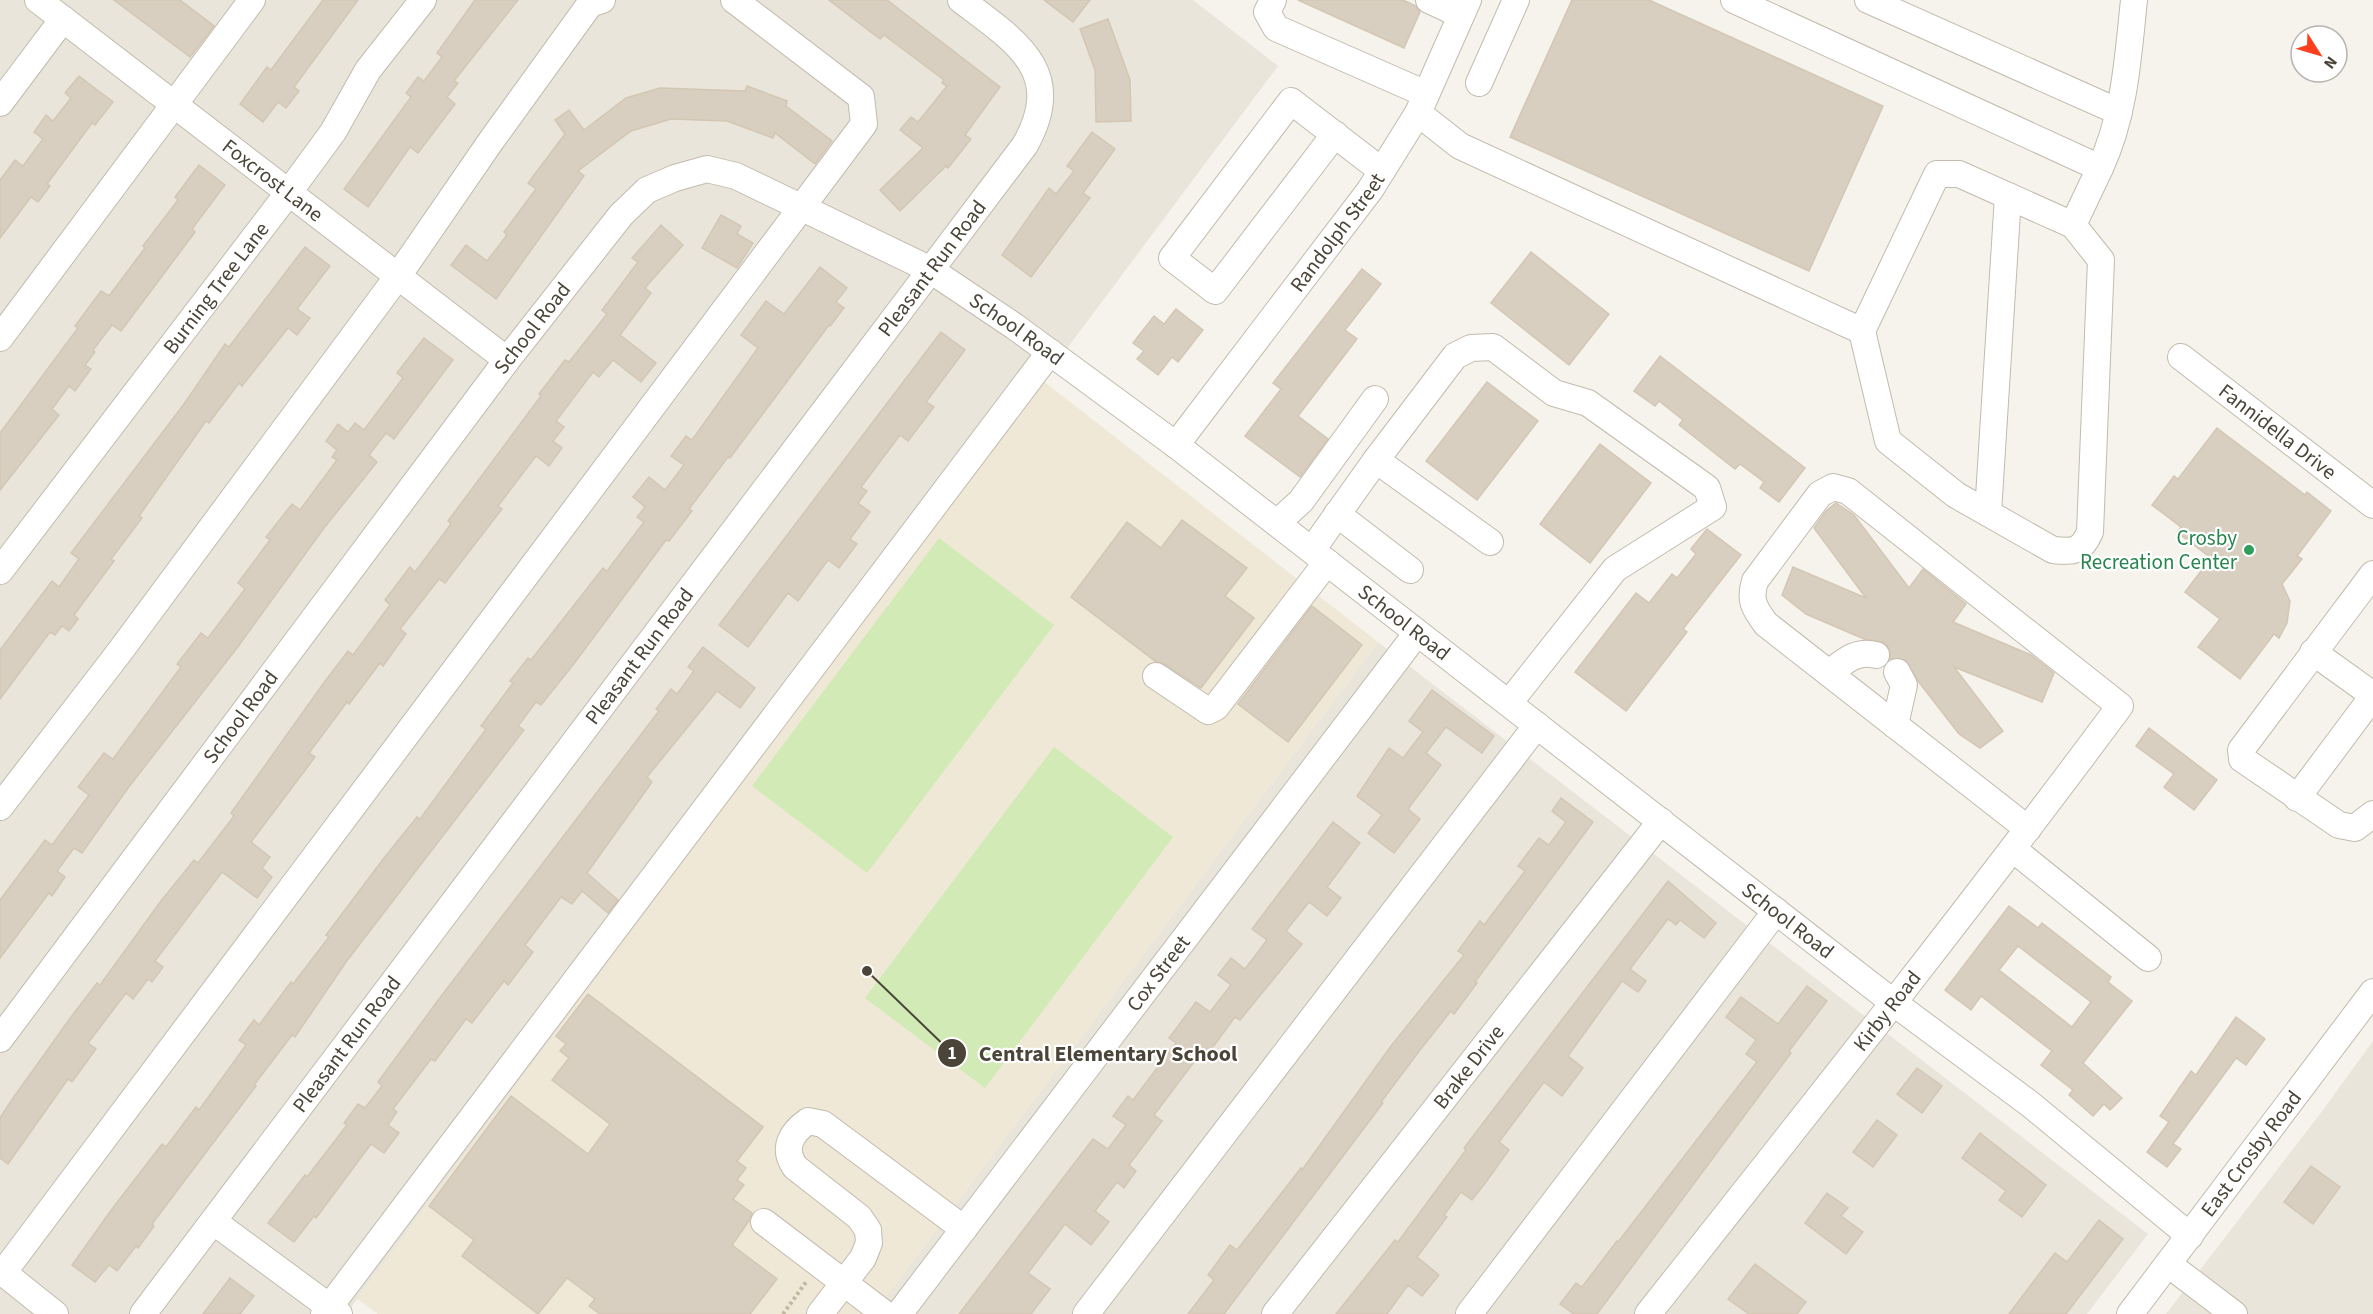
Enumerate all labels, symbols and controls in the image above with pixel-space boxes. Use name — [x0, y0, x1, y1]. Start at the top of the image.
north arrow — [2289, 24, 2349, 84]
text: N — [2318, 52, 2342, 73]
street label: Foxcrost Lane — [216, 132, 330, 229]
street label: Randolph Street — [1283, 167, 1392, 298]
street label: Pleasant Run Road — [871, 194, 993, 343]
street label: Burning Tree Lane — [156, 216, 276, 360]
street label: School Road — [486, 276, 578, 380]
street label: School Road — [963, 285, 1070, 373]
street label: Fannidella Drive — [2212, 376, 2343, 487]
place label: Crosby Recreation Center — [2080, 523, 2238, 577]
marker: Crosby Recreation Center — [2242, 543, 2256, 557]
street label: School Road — [1352, 577, 1457, 668]
street label: Pleasant Run Road — [578, 582, 701, 731]
street label: School Road — [196, 664, 285, 770]
street label: School Road — [1735, 875, 1840, 966]
street label: Cox Street — [1119, 929, 1197, 1018]
street label: Kirby Road — [1846, 964, 1928, 1058]
street label: Pleasant Run Road — [285, 970, 408, 1119]
street label: Brake Drive — [1426, 1018, 1511, 1115]
callout: Central Elementary School — [937, 1033, 1249, 1073]
text: Central Elementary School — [979, 1038, 1238, 1070]
text: 1 — [947, 1041, 957, 1066]
street label: East Crosby Road — [2194, 1084, 2309, 1223]

